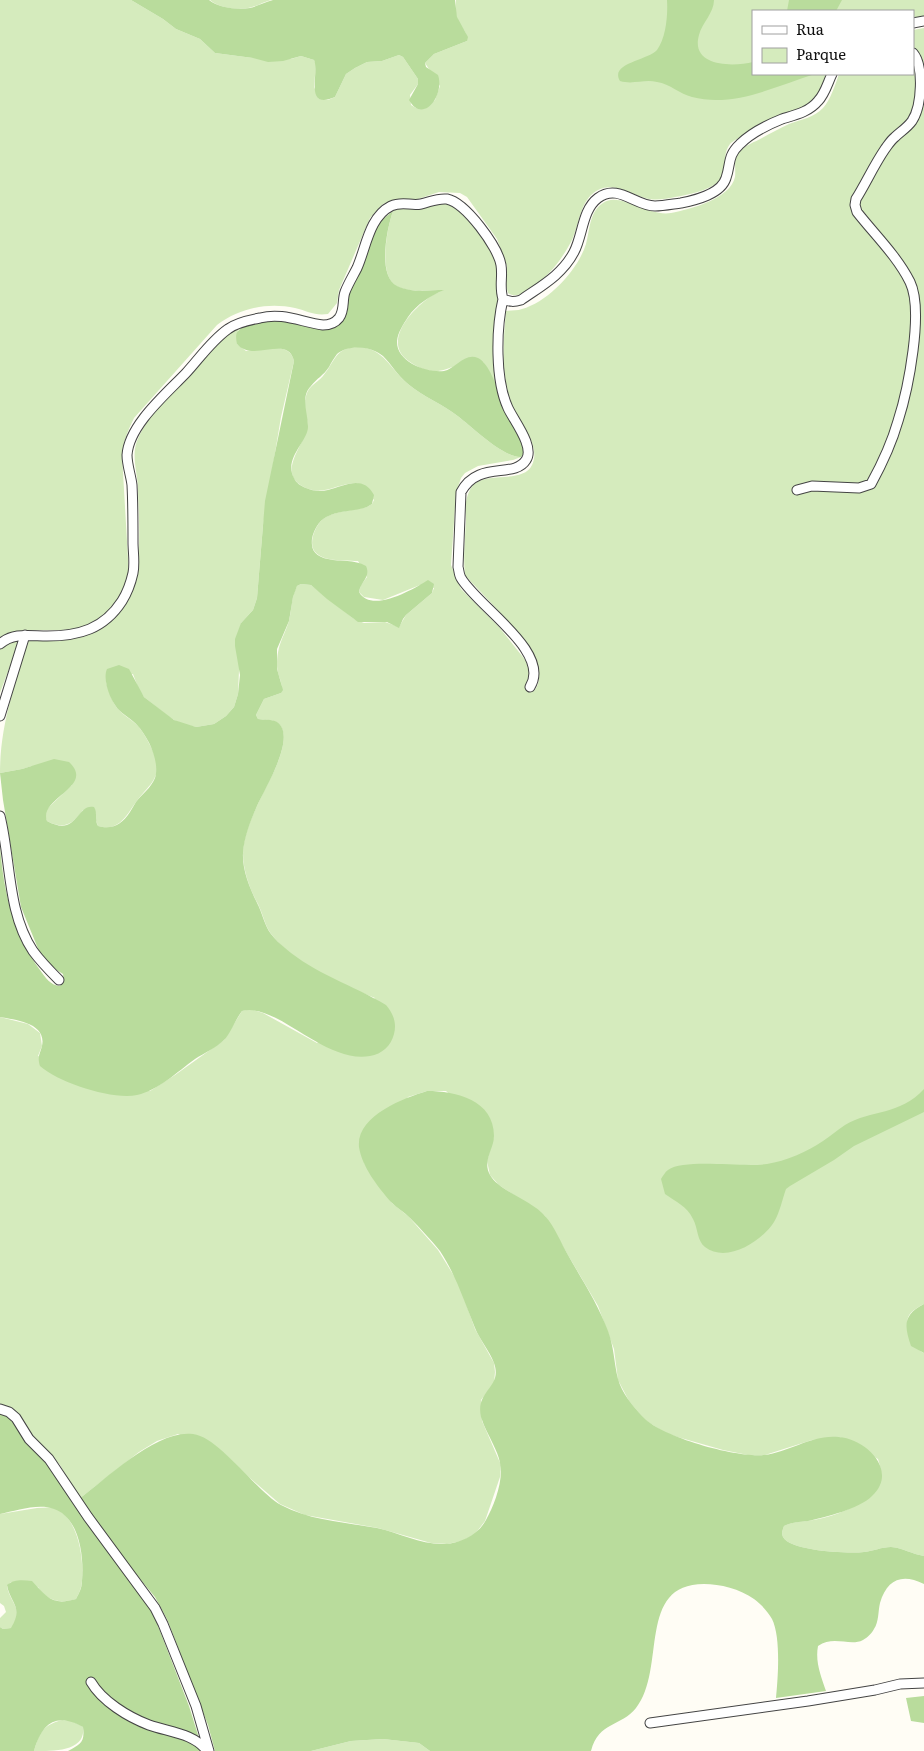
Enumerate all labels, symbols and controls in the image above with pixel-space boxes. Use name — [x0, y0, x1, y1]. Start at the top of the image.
legend — [752, 10, 914, 75]
text: Rua — [796, 17, 825, 40]
text: Parque — [796, 42, 846, 65]

